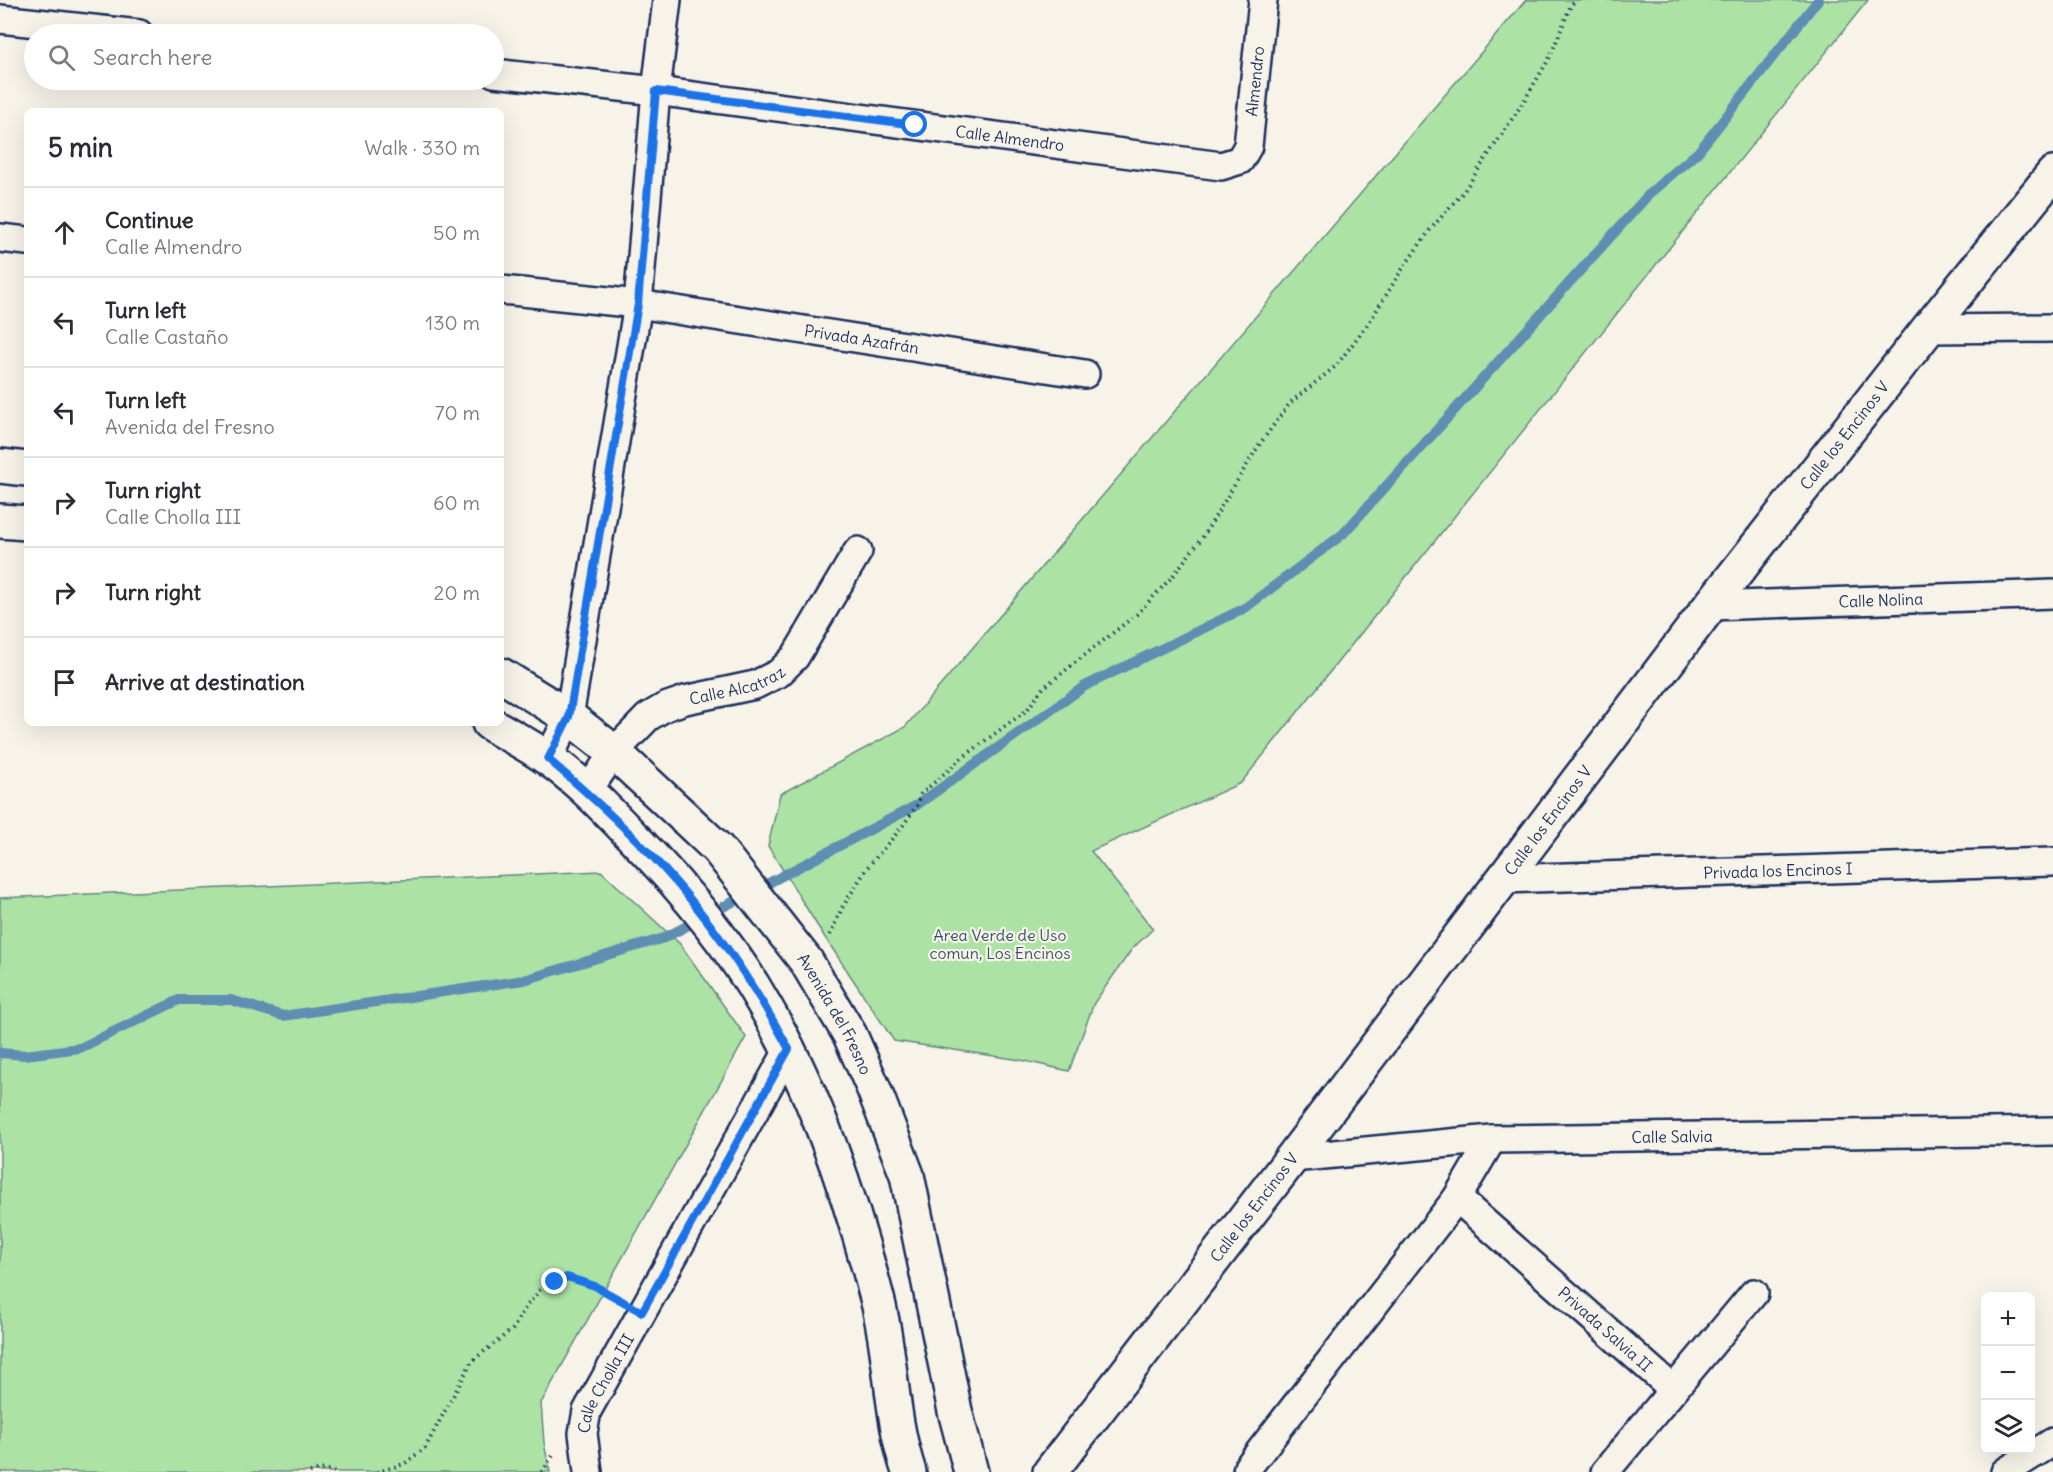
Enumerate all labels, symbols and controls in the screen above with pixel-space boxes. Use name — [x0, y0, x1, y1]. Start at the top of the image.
search box — [24, 24, 504, 90]
icon: search — [45, 41, 78, 74]
text: Search here — [93, 43, 212, 71]
street label: Almendro — [1241, 45, 1268, 117]
route start — [901, 111, 927, 137]
street label: Calle Almendro — [954, 121, 1066, 155]
text: 5 min — [48, 131, 113, 164]
text: Walk · 330 m — [364, 135, 480, 160]
text: Continue — [105, 206, 194, 234]
icon: ahead — [48, 216, 81, 249]
text: 50 m — [433, 220, 480, 245]
text: Calle Almendro — [105, 234, 242, 259]
text: Turn left — [105, 296, 186, 324]
icon: left — [48, 306, 81, 339]
text: 130 m — [425, 310, 480, 335]
street label: Privada Azafrán — [803, 320, 920, 358]
text: Calle Castaño — [105, 324, 228, 349]
street label: Calle los Encinos V — [1795, 377, 1893, 494]
text: Turn left — [105, 386, 186, 414]
icon: left — [48, 396, 81, 429]
text: 70 m — [435, 400, 480, 425]
text: Avenida del Fresno — [105, 414, 275, 439]
text: Turn right — [105, 476, 201, 504]
icon: right — [48, 486, 81, 519]
text: 60 m — [433, 490, 480, 515]
text: Calle Cholla III — [105, 504, 241, 529]
icon: right — [48, 576, 81, 609]
text: Turn right — [105, 578, 201, 606]
text: 20 m — [434, 580, 480, 605]
street label: Calle Nolina — [1838, 589, 1924, 611]
street label: Calle Alcatraz — [687, 662, 790, 709]
icon: arrive — [48, 666, 81, 699]
text: Arrive at destination — [105, 668, 305, 696]
street label: Calle los Encinos V — [1500, 761, 1596, 879]
street label: Privada los Encinos I — [1703, 858, 1853, 883]
park label: Area Verde de Uso comun, Los Encinos — [929, 925, 1071, 963]
street label: Avenida del Fresno — [794, 949, 876, 1078]
street label: Calle Salvia — [1631, 1126, 1713, 1147]
street label: Calle los Encinos V — [1206, 1149, 1302, 1266]
route end — [541, 1268, 567, 1294]
street label: Privada Salvia II — [1554, 1282, 1656, 1376]
map controls — [1981, 1292, 2035, 1454]
button: + — [1981, 1292, 2035, 1346]
street label: Calle Cholla III — [573, 1330, 638, 1435]
button: − — [1981, 1346, 2035, 1400]
button: layers — [1981, 1400, 2035, 1454]

